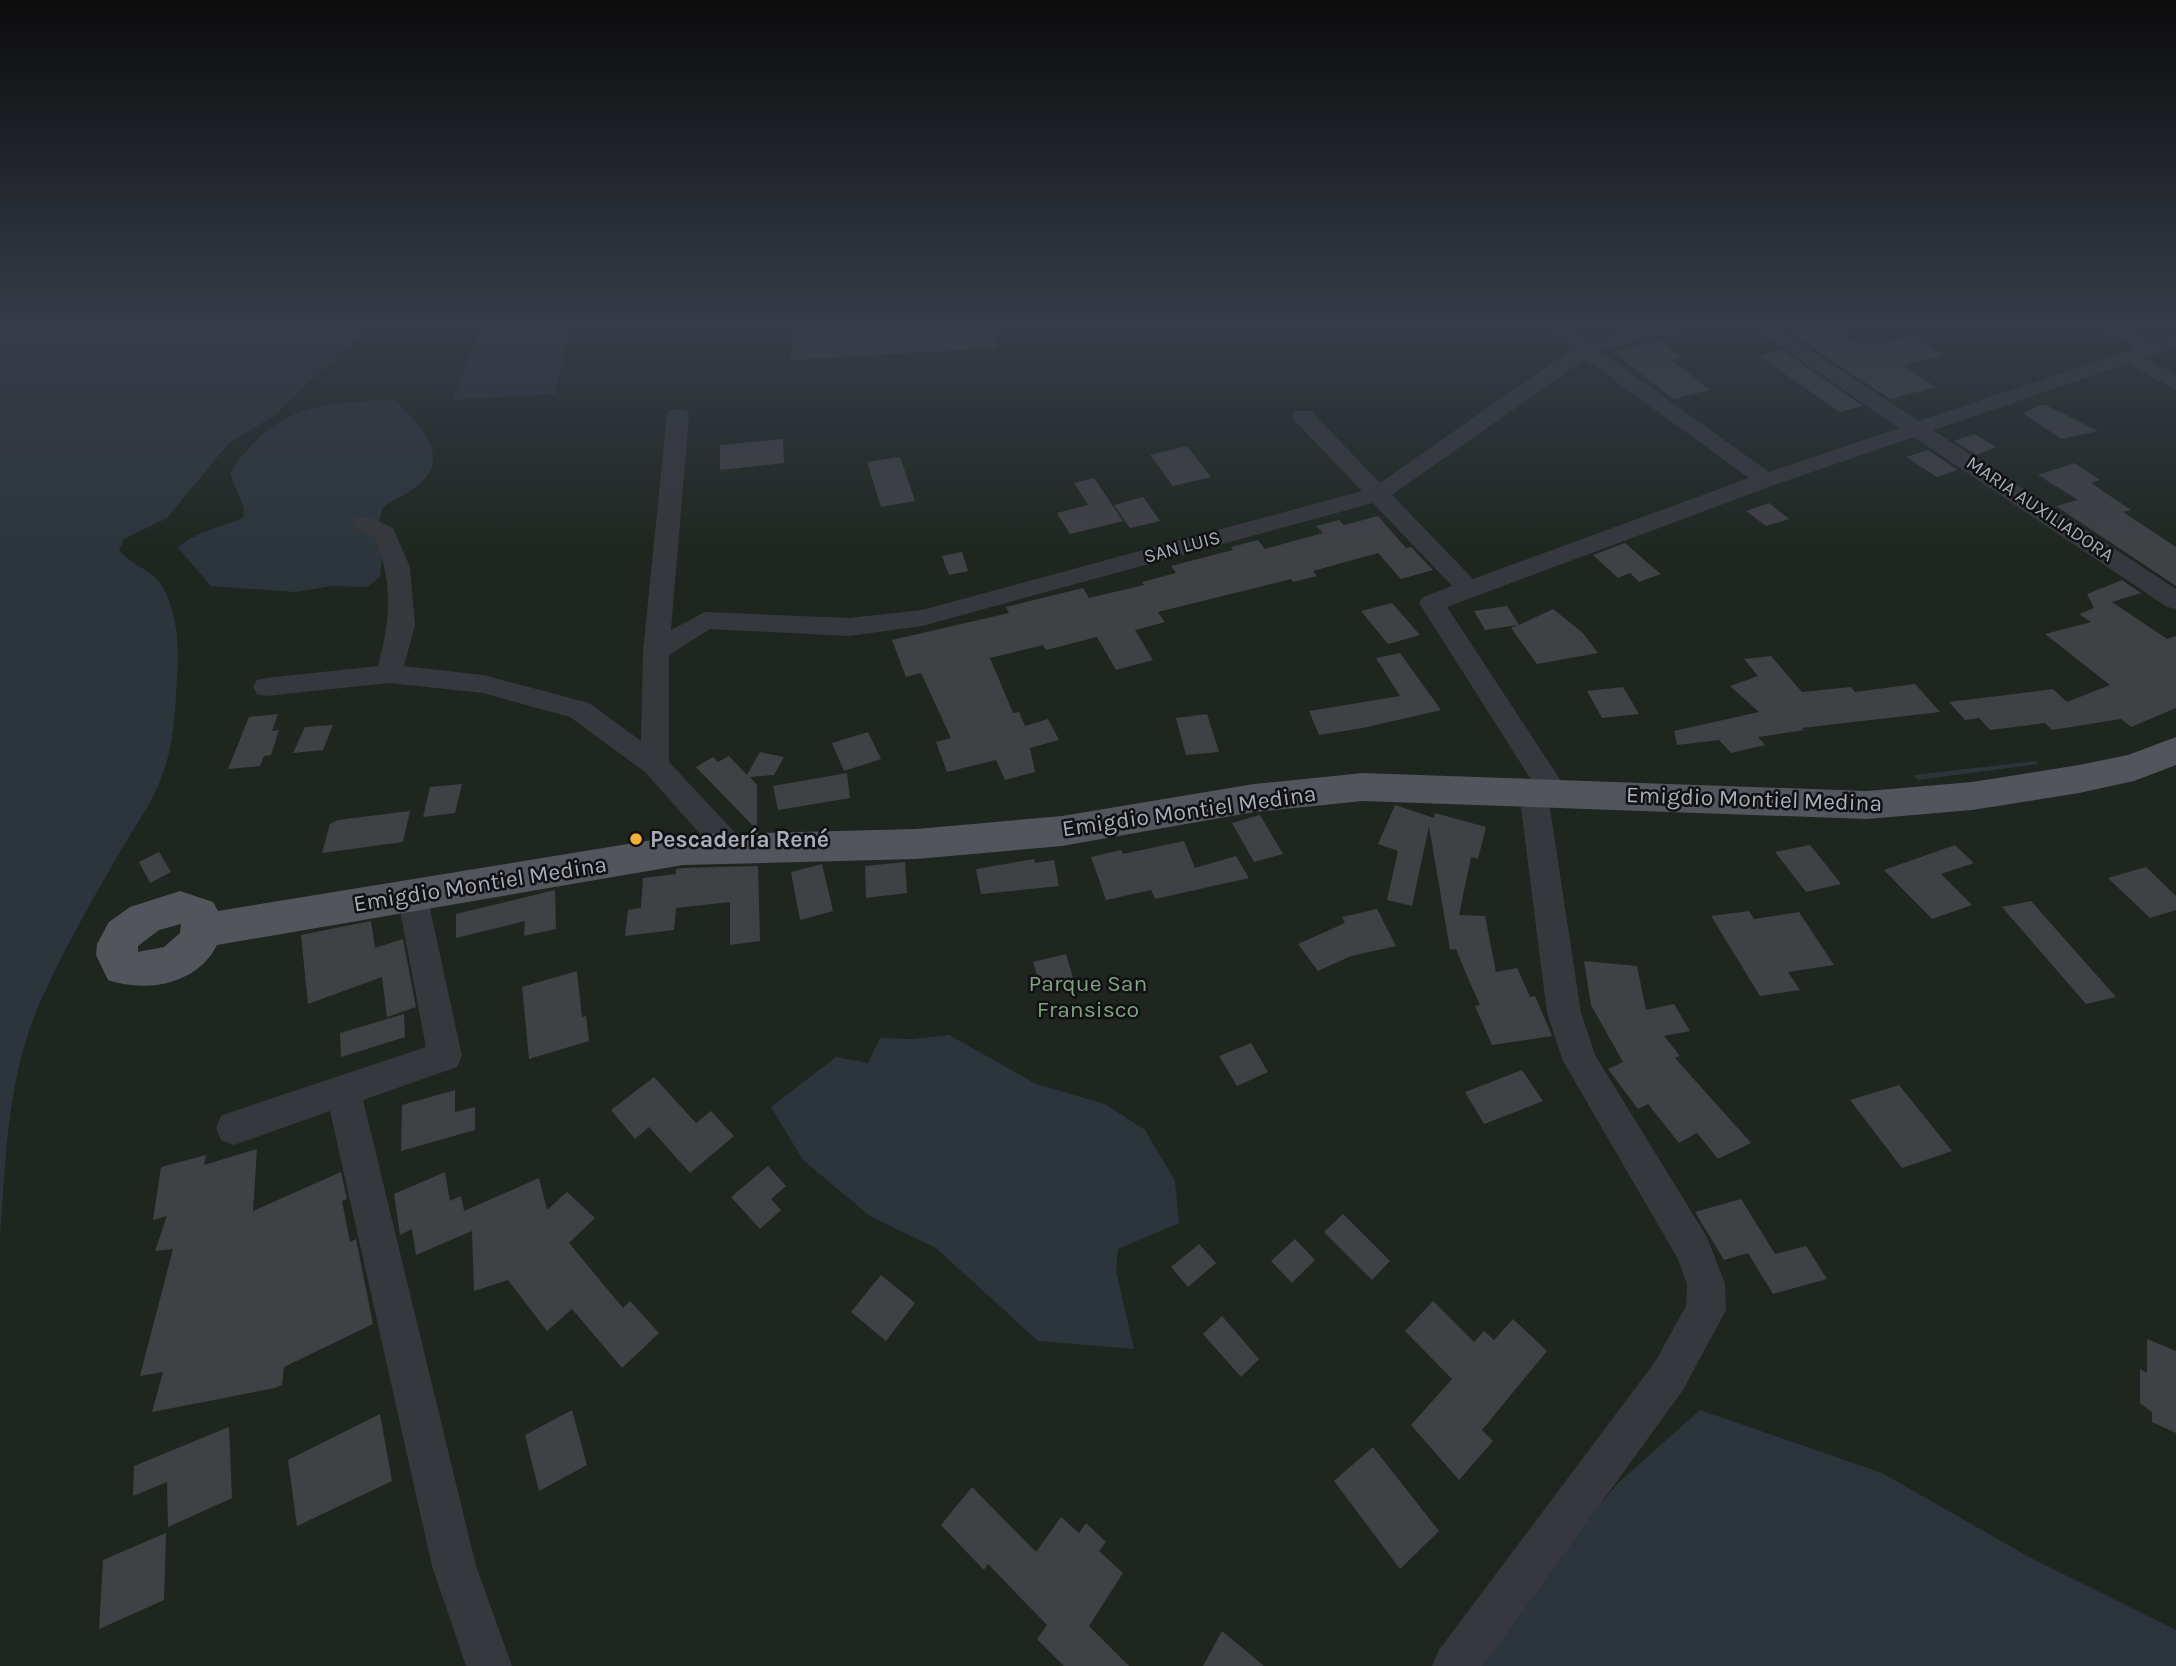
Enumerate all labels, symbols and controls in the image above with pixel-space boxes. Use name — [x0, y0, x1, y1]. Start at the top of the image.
street label: MARIA AUXILIADORA — [1962, 452, 2118, 566]
street label: SAN LUIS — [1141, 526, 1223, 568]
street label: Emigdio Montiel Medina — [1060, 780, 1318, 842]
street label: Emigdio Montiel Medina — [1625, 781, 1883, 817]
place label: Pescadería René — [650, 826, 829, 853]
marker: Pescadería René — [628, 831, 644, 847]
street label: Emigdio Montiel Medina — [351, 851, 609, 917]
park label: Parque San Fransisco — [1029, 970, 1147, 1023]

